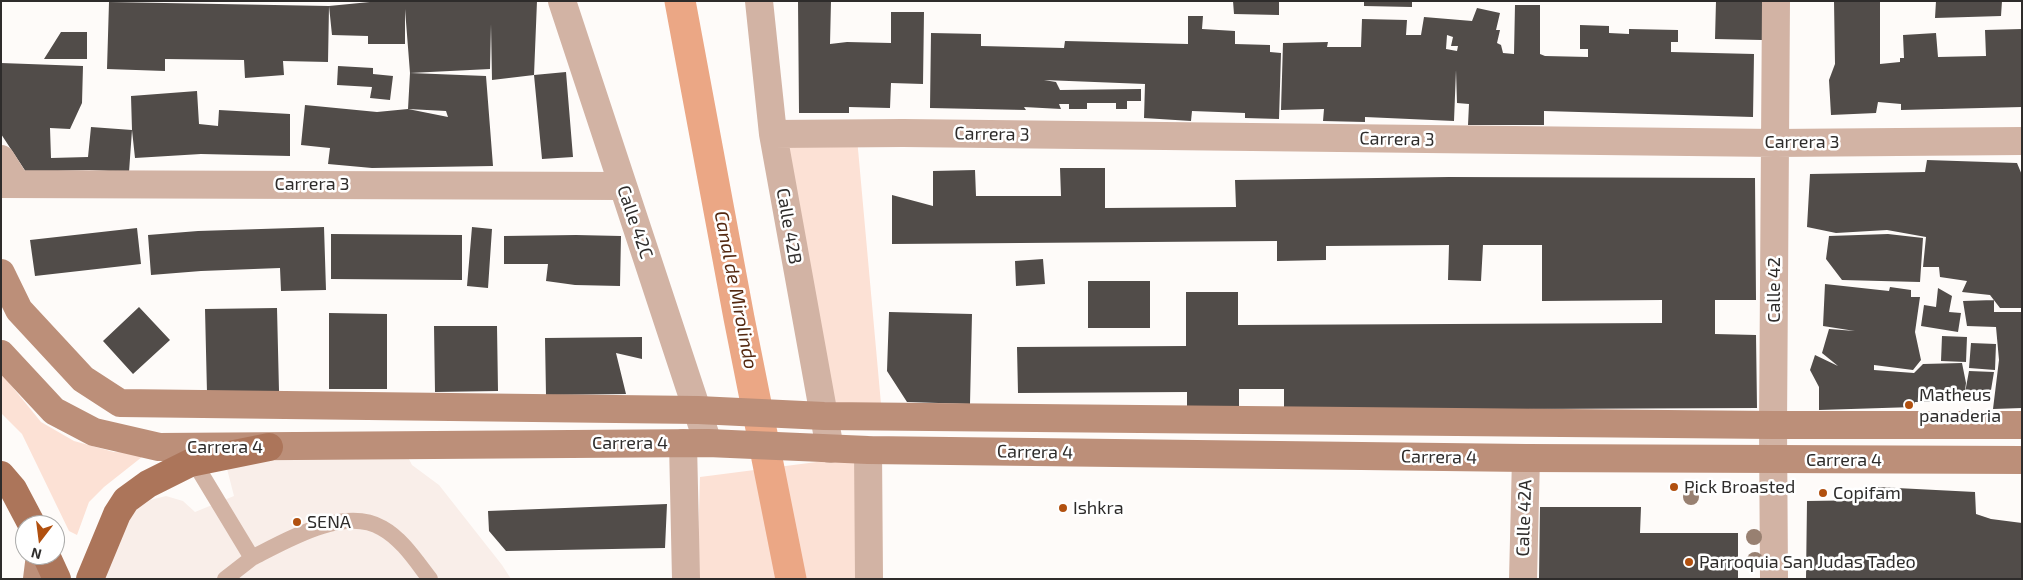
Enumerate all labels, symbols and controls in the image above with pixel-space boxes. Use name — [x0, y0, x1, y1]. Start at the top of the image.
street label: Carrera 3 — [954, 123, 1030, 145]
street label: Carrera 3 — [1359, 128, 1435, 150]
street label: Carrera 3 — [1764, 131, 1840, 153]
street label: Carrera 3 — [274, 173, 350, 195]
street label: Calle 42C — [612, 183, 658, 261]
street label: Calle 42B — [772, 186, 806, 266]
water label: Canal de Mirolindo — [709, 209, 763, 371]
street label: Calle 42 — [1763, 257, 1785, 323]
place label: Matheus panaderia — [1919, 384, 2001, 426]
marker: Matheus panaderia — [1903, 399, 1915, 411]
street label: Carrera 4 — [592, 432, 668, 454]
street label: Carrera 4 — [187, 436, 263, 458]
street label: Carrera 4 — [997, 441, 1073, 463]
street label: Carrera 4 — [1401, 446, 1477, 468]
street label: Carrera 4 — [1806, 449, 1882, 471]
place label: Pick Broasted — [1684, 476, 1795, 498]
street label: Calle 42A — [1512, 479, 1536, 557]
marker: Pick Broasted — [1668, 481, 1680, 493]
place label: Copifam — [1833, 482, 1901, 504]
marker: Copifam — [1817, 487, 1829, 499]
place label: Ishkra — [1073, 497, 1124, 519]
marker: Ishkra — [1057, 502, 1069, 514]
place label: SENA — [307, 511, 351, 533]
north arrow — [15, 515, 65, 565]
marker: SENA — [291, 516, 303, 528]
text: N — [29, 544, 43, 564]
place label: Parroquia San Judas Tadeo — [1699, 551, 1916, 573]
marker: Parroquia San Judas Tadeo — [1683, 556, 1695, 568]

